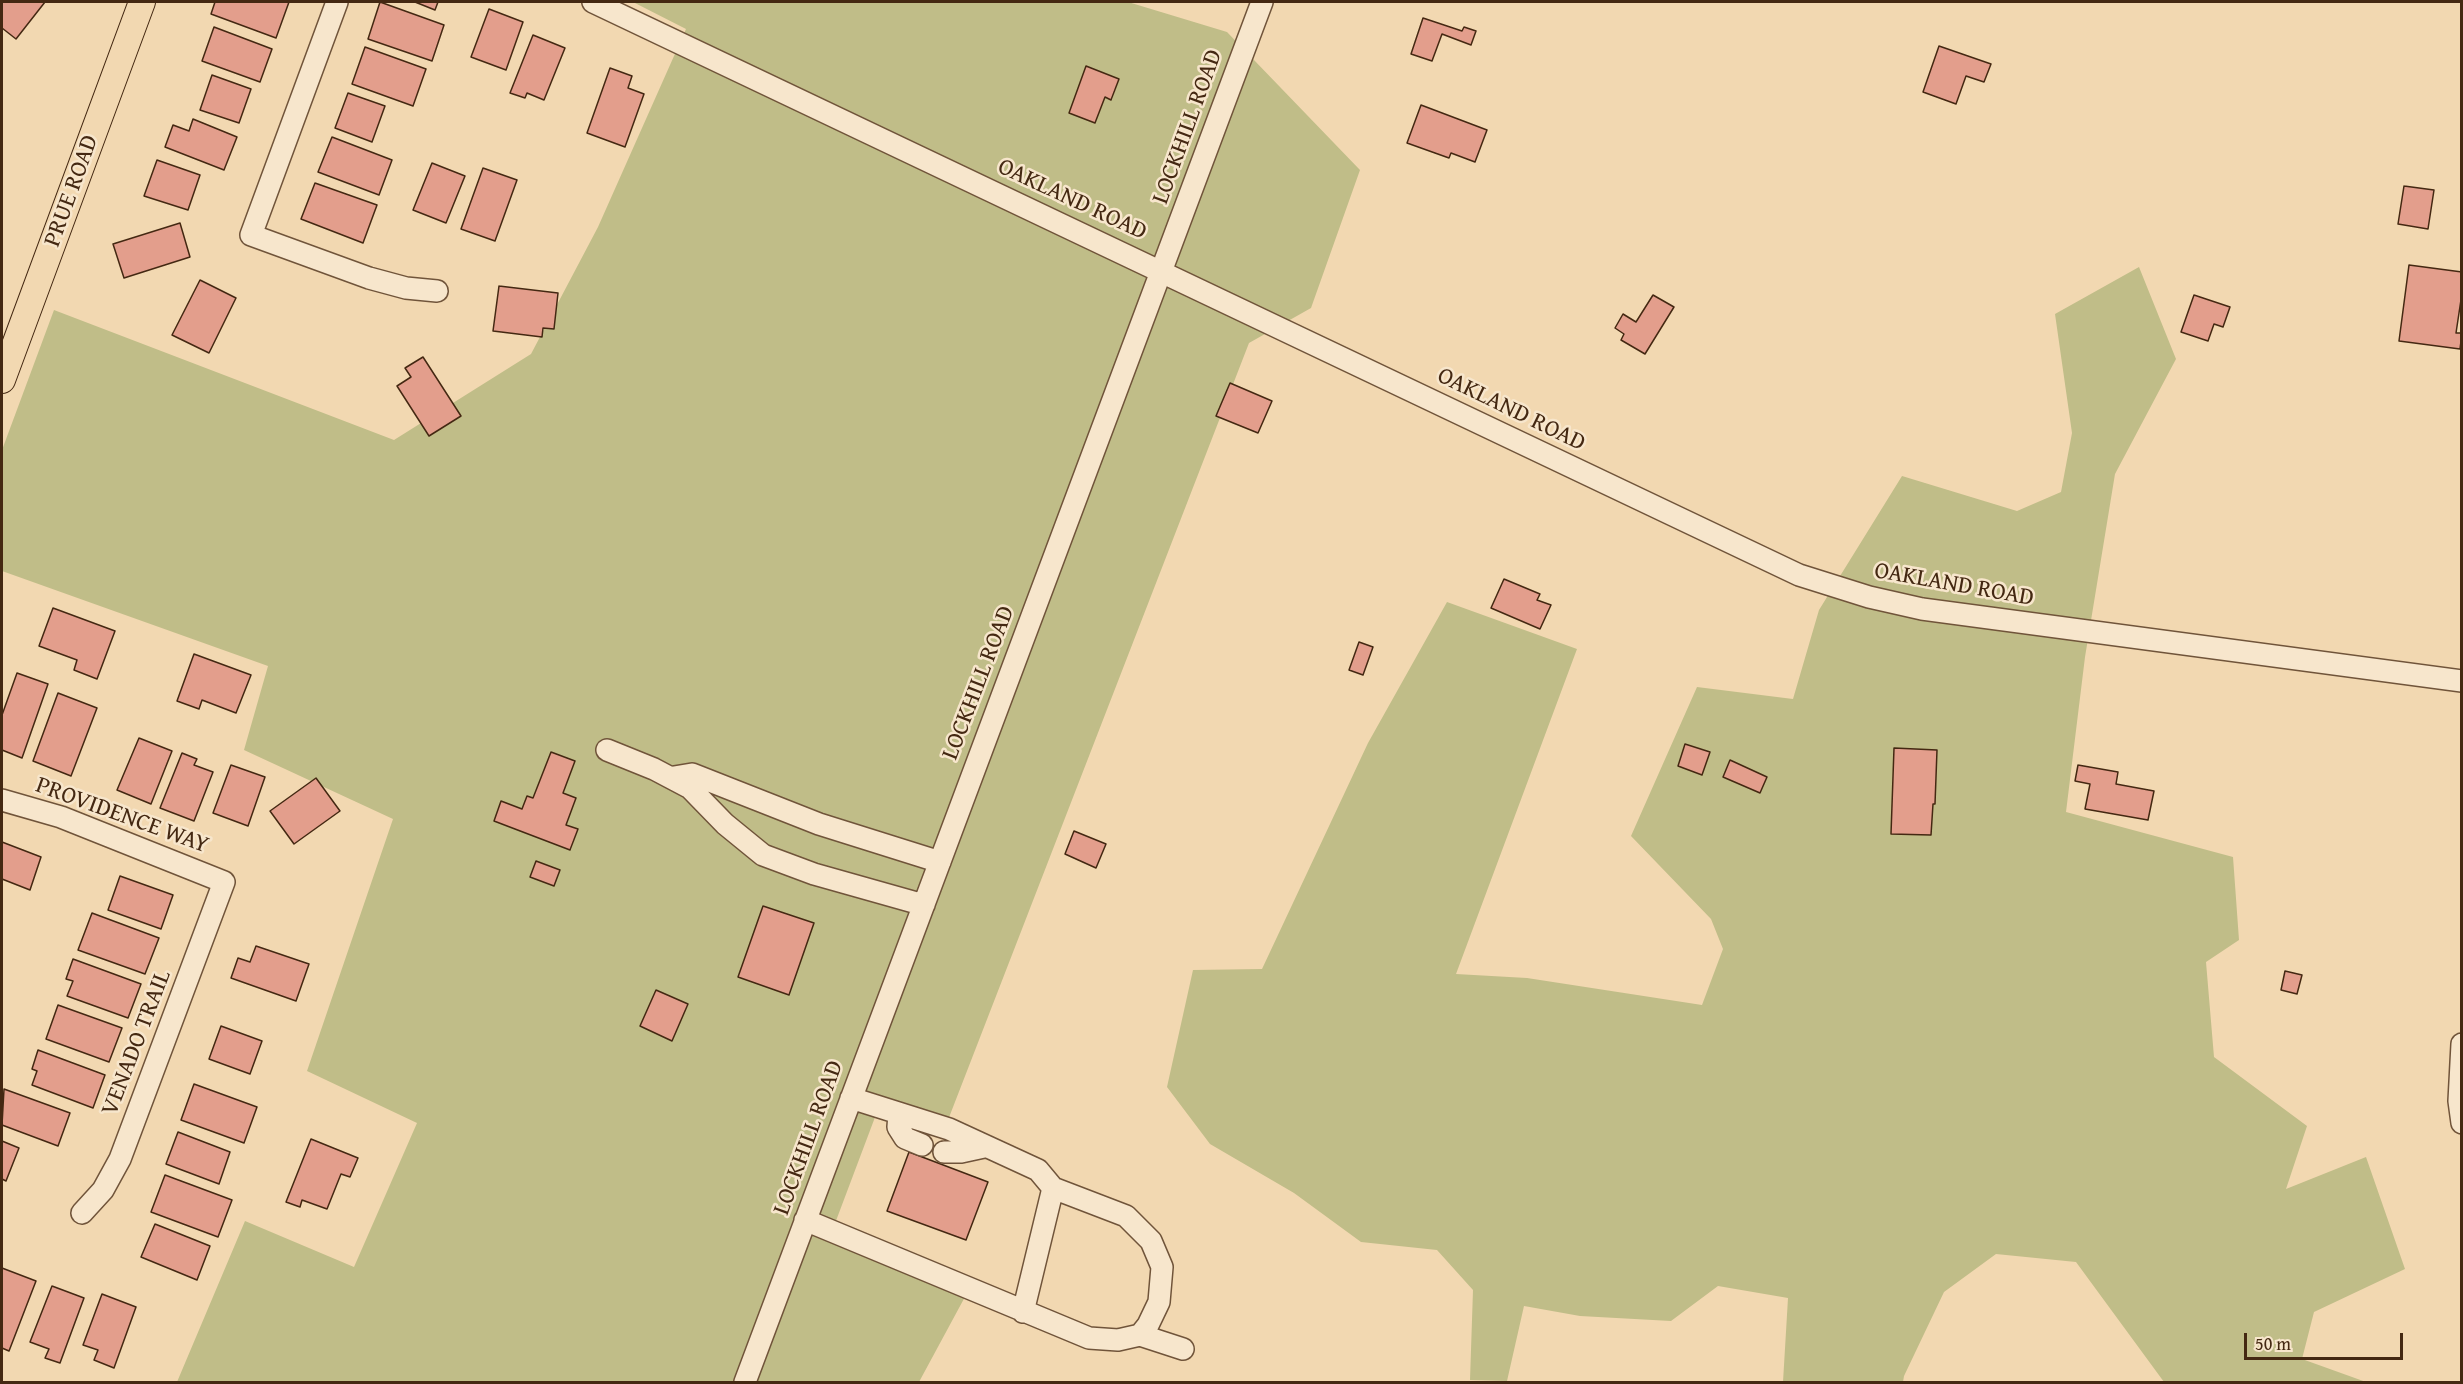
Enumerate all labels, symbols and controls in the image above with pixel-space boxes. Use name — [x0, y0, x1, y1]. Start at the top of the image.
street label: LOCKHILL ROAD — [1147, 46, 1229, 208]
street label: PRUE ROAD — [38, 131, 106, 251]
street label: OAKLAND ROAD — [993, 153, 1151, 247]
street label: OAKLAND ROAD — [1432, 362, 1590, 458]
street label: OAKLAND ROAD — [1872, 557, 2036, 613]
street label: LOCKHILL ROAD — [936, 602, 1022, 764]
street label: PROVIDENCE WAY — [32, 771, 212, 861]
street label: VENADO TRAIL — [96, 966, 178, 1120]
street label: LOCKHILL ROAD — [768, 1057, 850, 1219]
scale bar — [2247, 1321, 2406, 1359]
text: 50 m — [2255, 1330, 2291, 1357]

